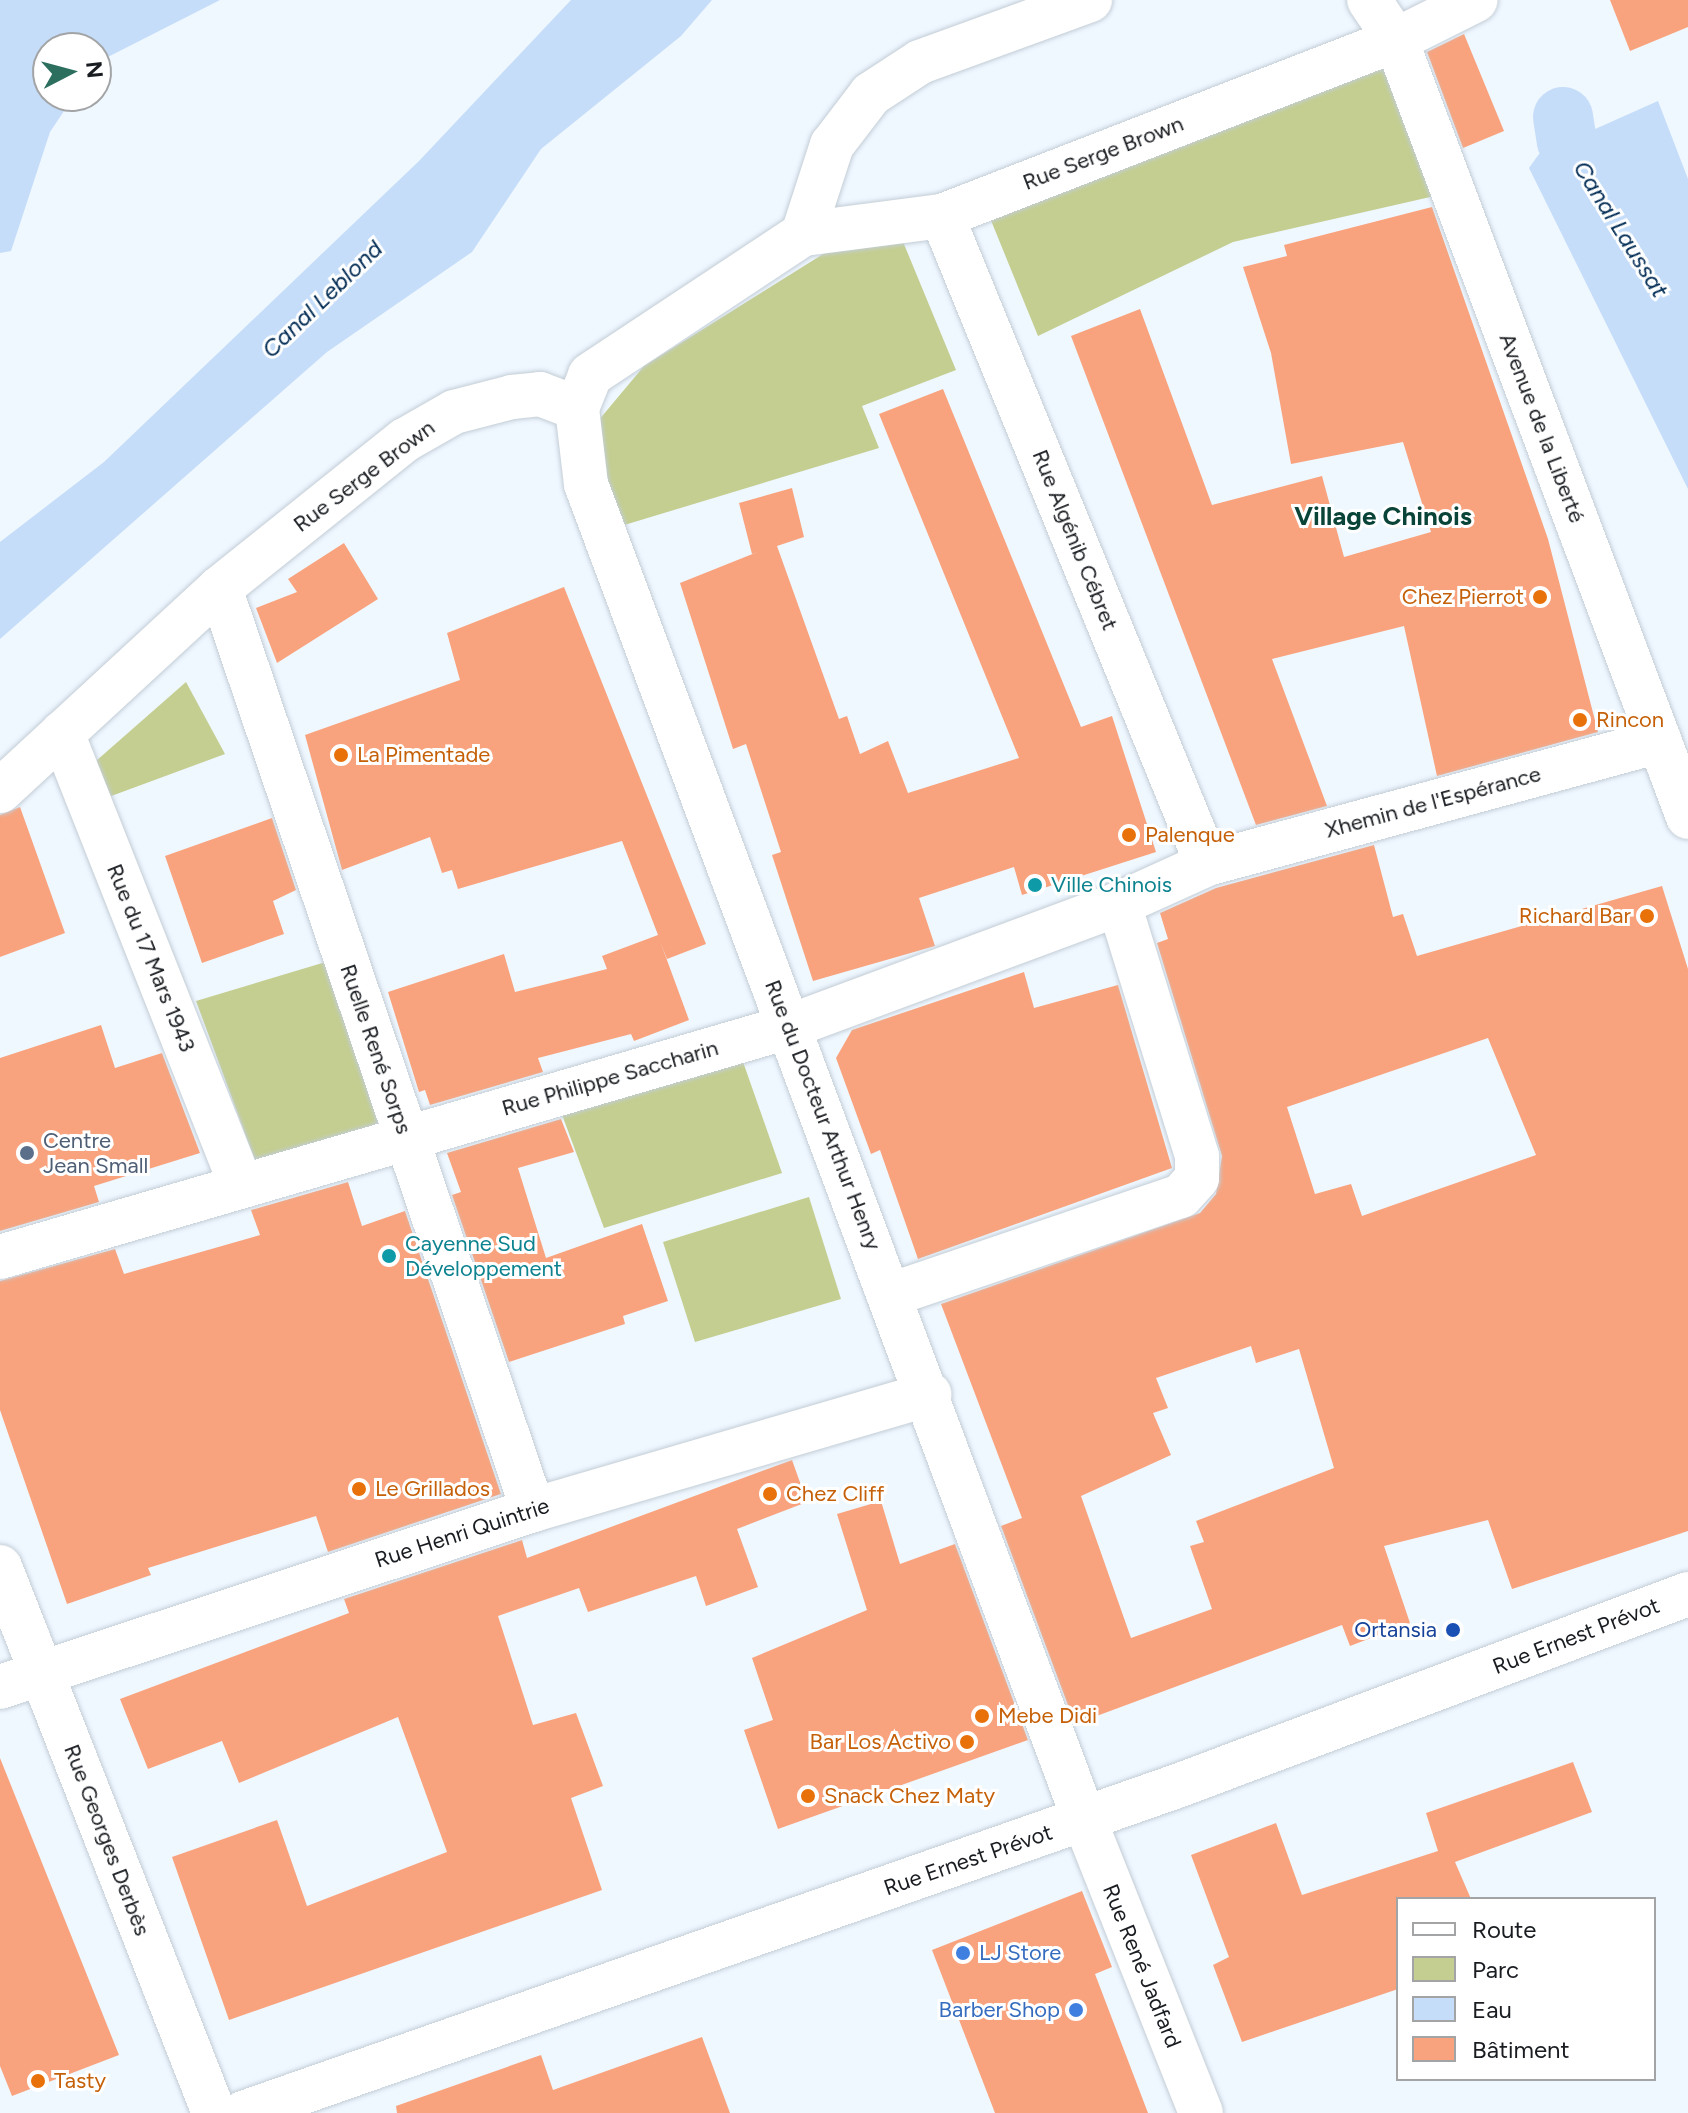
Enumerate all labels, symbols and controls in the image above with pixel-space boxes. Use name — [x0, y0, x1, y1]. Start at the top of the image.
north arrow — [32, 32, 112, 112]
text: N — [80, 60, 109, 80]
street label: Rue Serge Brown — [1019, 110, 1187, 196]
water label: Canal Laussat — [1567, 155, 1675, 303]
water label: Canal Leblond — [256, 234, 388, 364]
street label: Avenue de la Liberté — [1494, 330, 1590, 526]
street label: Rue Serge Brown — [288, 414, 440, 538]
street label: Rue Algénib Cébret — [1027, 446, 1123, 634]
district label: Village Chinois — [1294, 501, 1472, 533]
place label: Chez Pierrot — [1402, 584, 1524, 610]
marker: Chez Pierrot — [1531, 588, 1549, 606]
place label: Rincon — [1596, 707, 1664, 733]
marker: Rincon — [1571, 711, 1589, 729]
place label: La Pimentade — [357, 742, 490, 768]
marker: La Pimentade — [332, 746, 350, 764]
street label: Xhemin de l'Espérance — [1322, 761, 1544, 843]
place label: Palenque — [1145, 822, 1235, 848]
marker: Palenque — [1120, 826, 1138, 844]
street label: Rue du 17 Mars 1943 — [101, 860, 201, 1056]
place label: Ville Chinois — [1051, 872, 1172, 898]
marker: Ville Chinois — [1026, 876, 1044, 894]
place label: Richard Bar — [1519, 903, 1631, 929]
marker: Richard Bar — [1638, 907, 1656, 925]
street label: Ruelle René Sorps — [335, 961, 417, 1137]
street label: Rue du Docteur Arthur Henry — [759, 976, 887, 1254]
street label: Rue Philippe Saccharin — [499, 1034, 721, 1122]
place label: Centre Jean Small — [43, 1127, 148, 1178]
marker: Centre Jean Small — [18, 1144, 36, 1162]
place label: Cayenne Sud Développement — [405, 1230, 562, 1282]
marker: Cayenne Sud Développement — [380, 1247, 398, 1265]
place label: Le Grillados — [375, 1476, 490, 1502]
marker: Le Grillados — [350, 1480, 368, 1498]
place label: Chez Cliff — [786, 1481, 884, 1507]
marker: Chez Cliff — [761, 1485, 779, 1503]
street label: Rue Henri Quintrie — [371, 1492, 553, 1574]
street label: Rue Ernest Prévot — [1489, 1592, 1663, 1680]
place label: Ortansia — [1354, 1617, 1437, 1643]
marker: Ortansia — [1444, 1621, 1462, 1639]
place label: Mebe Didi — [998, 1703, 1097, 1729]
marker: Mebe Didi — [973, 1707, 991, 1725]
place label: Bar Los Activo — [810, 1729, 951, 1755]
marker: Bar Los Activo — [958, 1733, 976, 1751]
street label: Rue Georges Derbès — [58, 1741, 156, 1939]
place label: Snack Chez Maty — [824, 1783, 995, 1809]
marker: Snack Chez Maty — [799, 1787, 817, 1805]
street label: Rue Ernest Prévot — [880, 1819, 1056, 1901]
street label: Rue René Jadfard — [1097, 1880, 1187, 2052]
legend — [1396, 1897, 1656, 2081]
text: Route — [1472, 1915, 1536, 1944]
place label: LJ Store — [979, 1940, 1061, 1966]
marker: LJ Store — [954, 1944, 972, 1962]
text: Parc — [1472, 1955, 1519, 1984]
text: Eau — [1472, 1995, 1512, 2024]
place label: Barber Shop — [939, 1997, 1060, 2023]
marker: Barber Shop — [1067, 2001, 1085, 2019]
text: Bâtiment — [1472, 2035, 1570, 2064]
place label: Tasty — [54, 2068, 106, 2094]
marker: Tasty — [29, 2072, 47, 2090]

